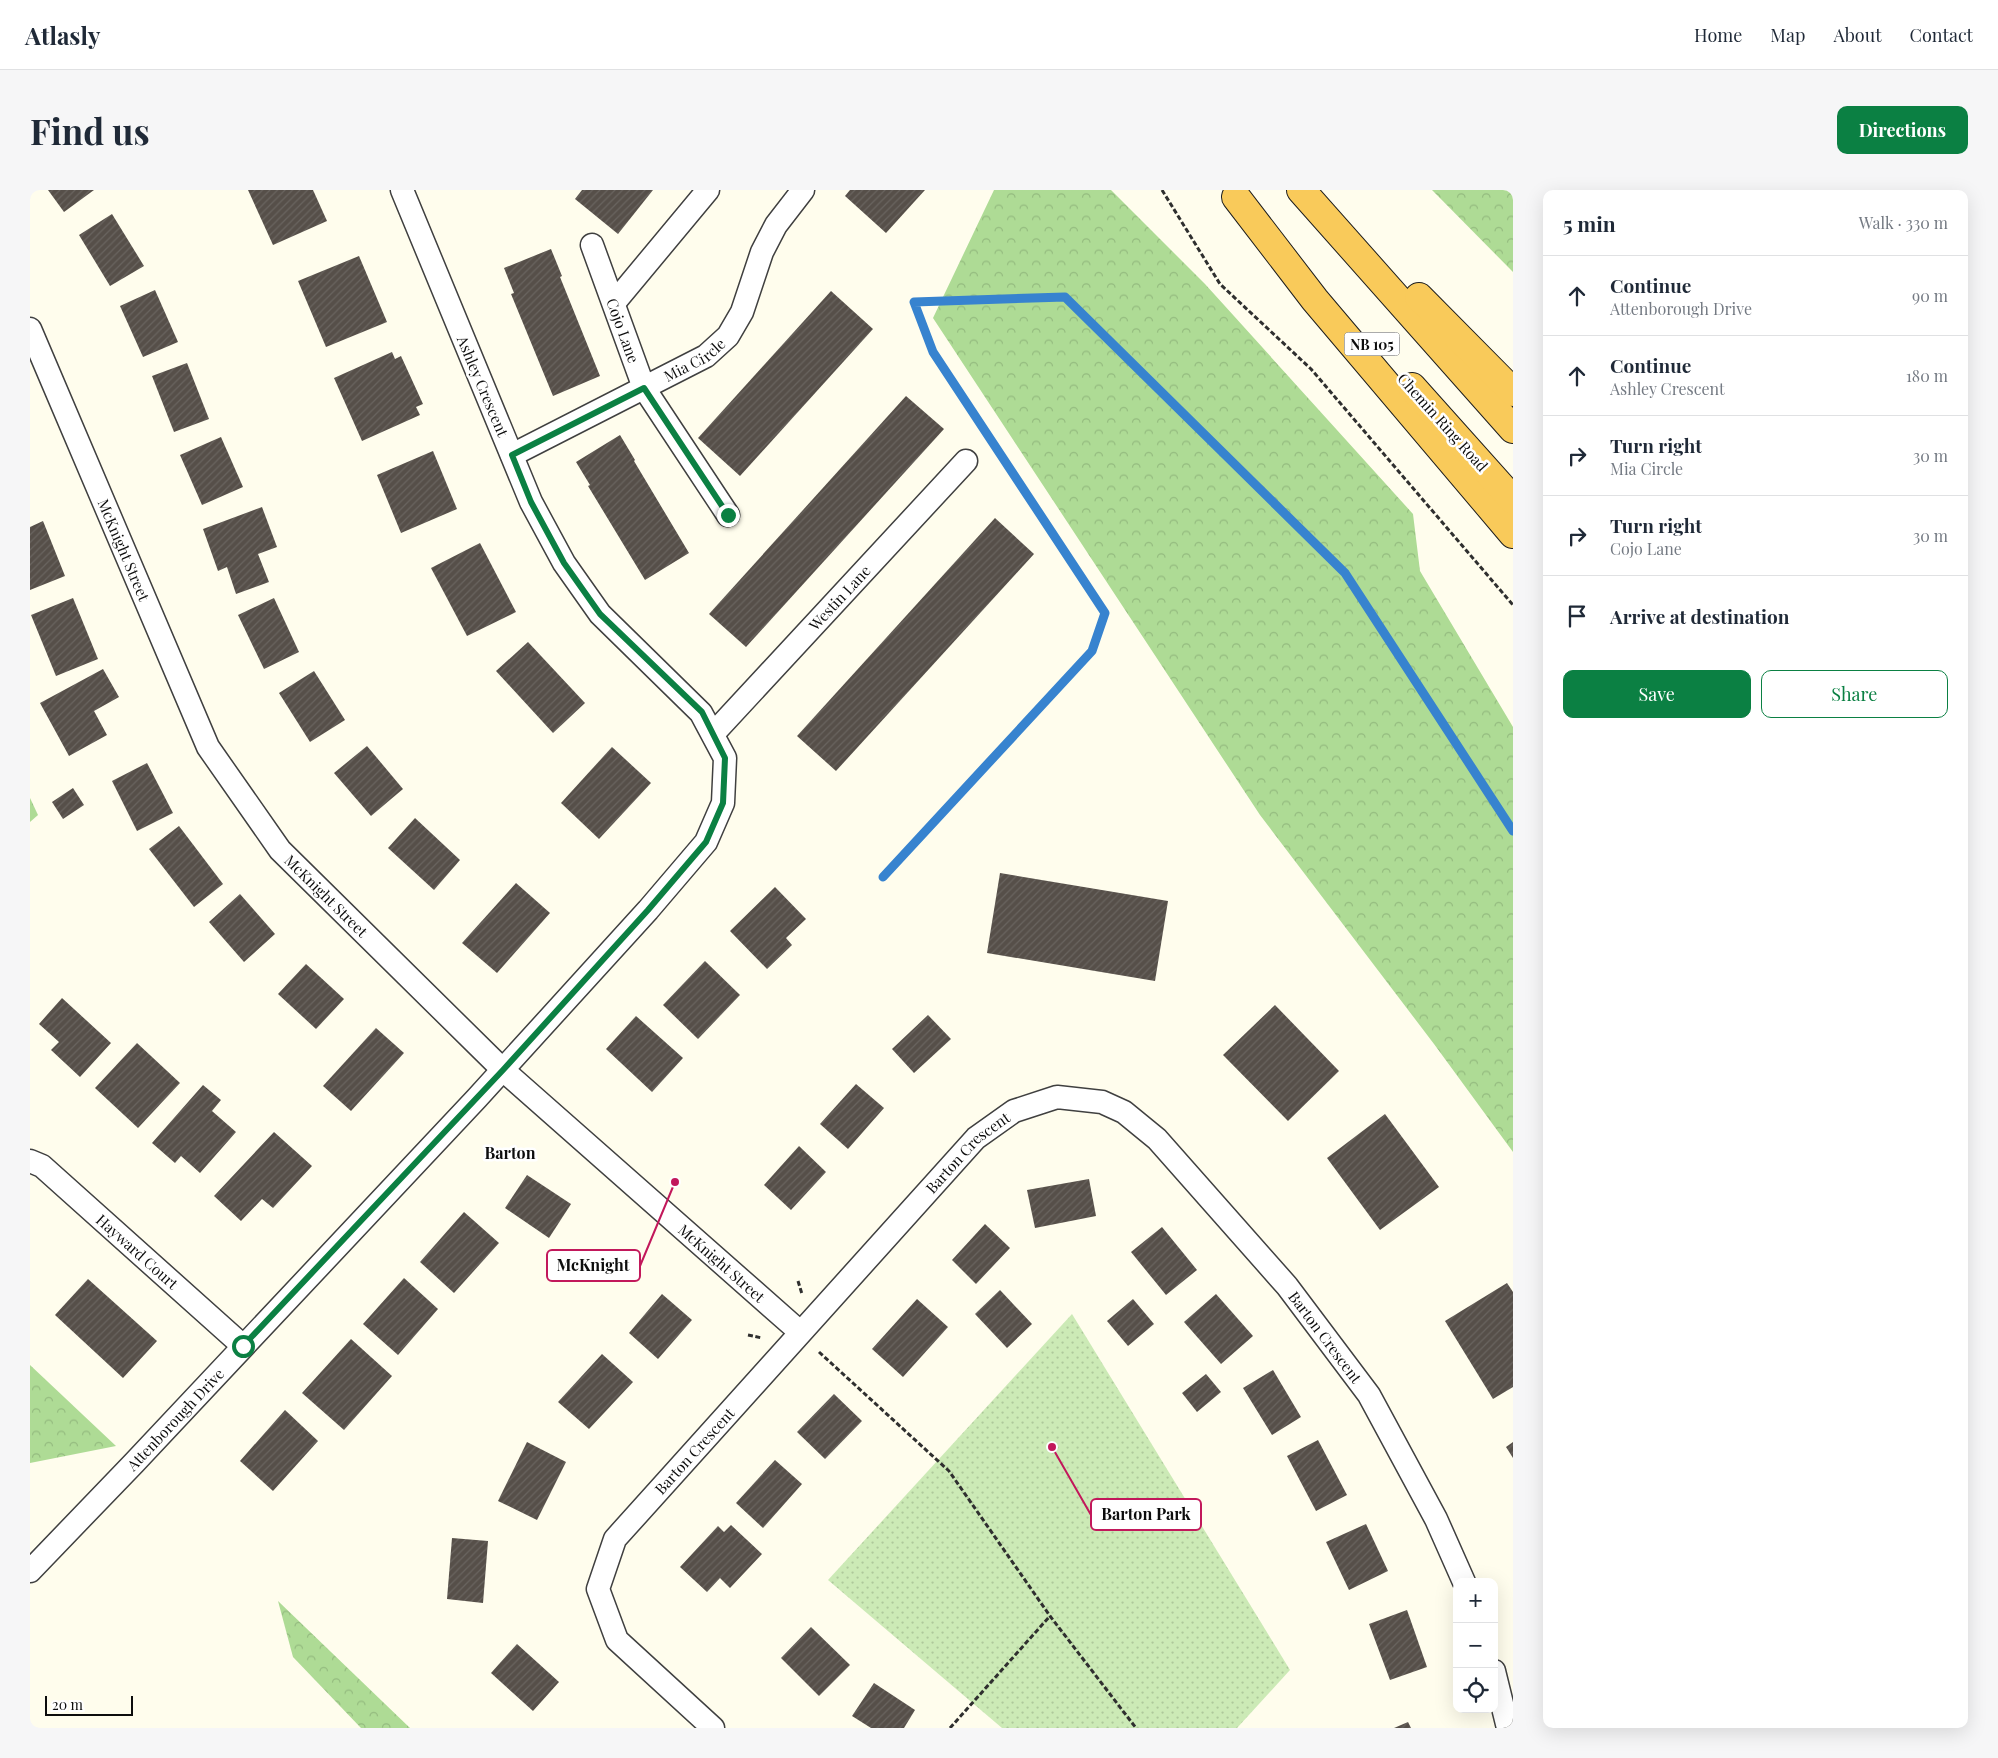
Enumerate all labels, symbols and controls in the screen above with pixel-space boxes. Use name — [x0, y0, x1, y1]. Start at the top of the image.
text: Atlasly — [25, 19, 100, 51]
text: Home — [1694, 23, 1742, 47]
text: Map — [1770, 23, 1805, 47]
text: About — [1833, 23, 1882, 47]
text: Contact — [1910, 23, 1973, 47]
button: Directions — [1837, 106, 1968, 154]
text: Find us — [30, 107, 150, 154]
text: 5 min — [1563, 209, 1616, 237]
text: Walk · 330 m — [1859, 212, 1948, 233]
text: Continue — [1610, 272, 1691, 298]
icon: ahead — [1563, 282, 1591, 310]
text: 90 m — [1912, 285, 1948, 306]
street label: Cojo Lane — [602, 295, 644, 366]
text: Attenborough Drive — [1610, 298, 1752, 319]
street label: Ashley Crescent — [452, 332, 513, 440]
road number: NB 105 — [1344, 332, 1400, 356]
street label: Mia Circle — [660, 333, 729, 386]
text: Continue — [1610, 352, 1691, 378]
icon: ahead — [1563, 362, 1591, 390]
text: 180 m — [1906, 365, 1948, 386]
street label: Chemin Ring Road — [1393, 369, 1493, 476]
text: Ashley Crescent — [1610, 378, 1725, 399]
text: Turn right — [1610, 432, 1702, 458]
icon: right — [1563, 442, 1591, 470]
text: 30 m — [1913, 445, 1948, 466]
text: Mia Circle — [1610, 458, 1683, 479]
street label: McKnight Street — [93, 496, 155, 605]
route end — [717, 504, 740, 527]
text: Turn right — [1610, 512, 1702, 538]
icon: right — [1563, 522, 1591, 550]
text: 30 m — [1913, 525, 1948, 546]
text: Cojo Lane — [1610, 538, 1682, 559]
street label: Westin Lane — [803, 561, 875, 635]
icon: arrive — [1563, 602, 1591, 630]
text: Arrive at destination — [1610, 603, 1790, 629]
button: Save — [1563, 670, 1751, 718]
button: Share — [1761, 670, 1948, 718]
street label: McKnight Street — [280, 850, 373, 942]
street label: Barton Crescent — [921, 1107, 1014, 1197]
district label: Barton — [485, 1142, 536, 1163]
street label: Hayward Court — [92, 1209, 183, 1294]
street label: McKnight Street — [674, 1219, 770, 1307]
callout: McKnight — [547, 1250, 640, 1281]
text: McKnight — [557, 1254, 630, 1275]
street label: Barton Crescent — [1284, 1287, 1367, 1388]
route start — [232, 1335, 255, 1358]
street label: Attenborough Drive — [122, 1364, 228, 1475]
street label: Barton Crescent — [650, 1403, 739, 1498]
callout: Barton Park — [1091, 1499, 1201, 1530]
text: Barton Park — [1101, 1503, 1191, 1524]
map controls — [1453, 1578, 1498, 1713]
button: + — [1453, 1578, 1498, 1623]
button: − — [1453, 1623, 1498, 1668]
button: locate — [1453, 1668, 1498, 1713]
scale bar — [45, 1693, 132, 1716]
text: 20 m — [52, 1695, 83, 1714]

